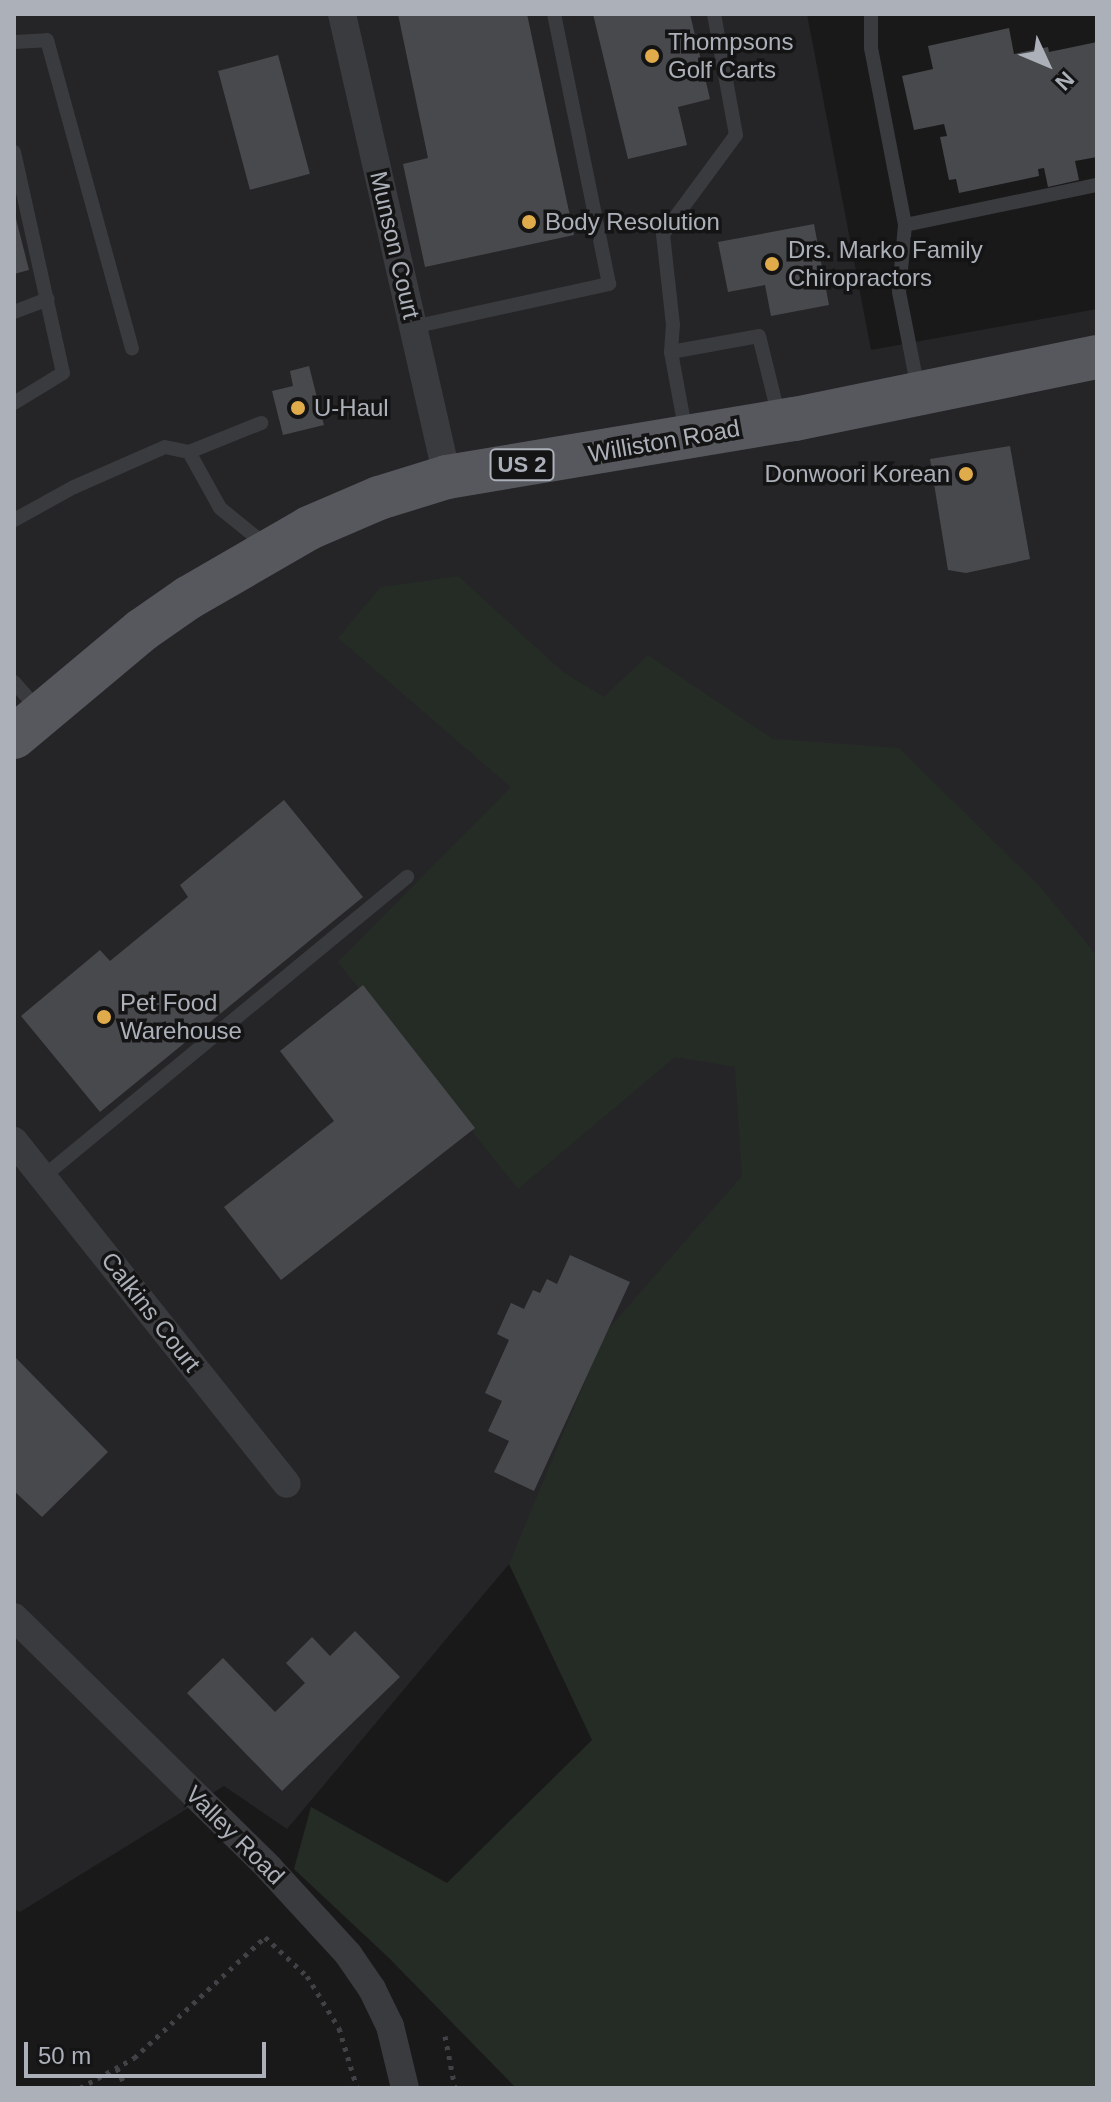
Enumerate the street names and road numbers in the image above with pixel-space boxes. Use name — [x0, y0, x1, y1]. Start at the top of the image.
street label: Munson Court — [364, 168, 426, 322]
street label: Williston Road — [586, 414, 742, 468]
road number: US 2 — [488, 447, 556, 483]
street label: Calkins Court — [95, 1246, 207, 1378]
street label: Valley Road — [180, 1780, 290, 1890]

